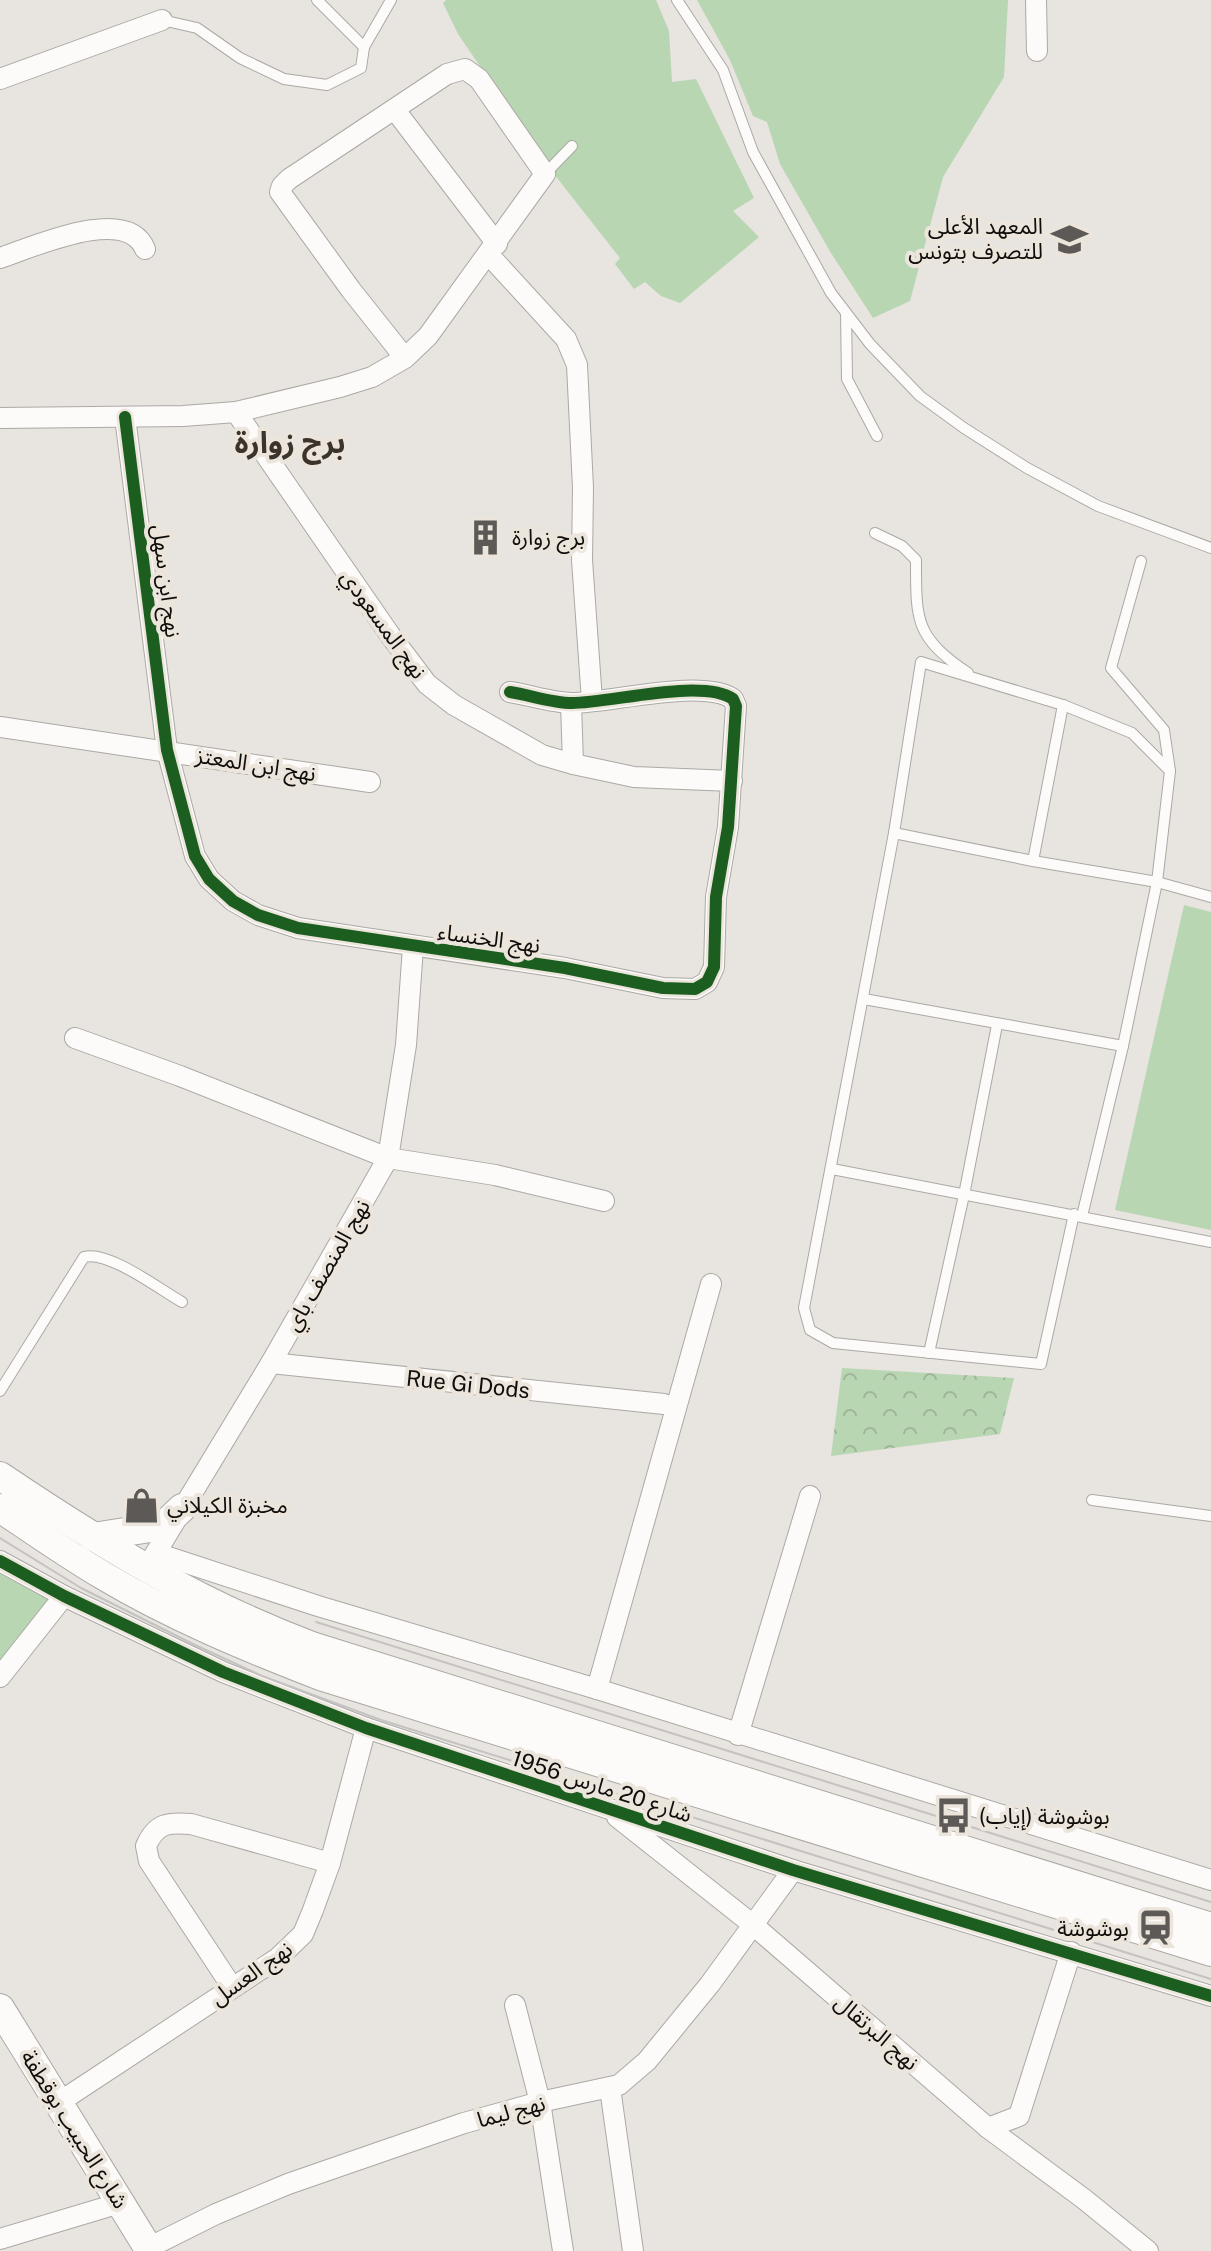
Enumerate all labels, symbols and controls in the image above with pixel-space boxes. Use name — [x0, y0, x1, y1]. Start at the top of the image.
place label: المعهد الأعلى للتصرف بتونس — [908, 213, 1043, 264]
school or university icon: المعهد الأعلى للتصرف بتونس — [1050, 220, 1088, 258]
district label: برج زوارة — [235, 424, 346, 465]
building icon: برج زوارة — [467, 518, 505, 556]
street label: نهج ابن سهل — [143, 523, 187, 640]
place label: برج زوارة — [512, 524, 585, 554]
street label: نهج المسعودي — [333, 565, 432, 686]
street label: نهج ابن المعتز — [192, 742, 318, 790]
street label: نهج الخنساء — [435, 918, 542, 962]
street label: نهج المنصف باي — [279, 1195, 379, 1337]
street label: Rue Gi Dods — [405, 1365, 531, 1403]
shop icon: مخبزة الكيلاني — [122, 1486, 160, 1524]
place label: مخبزة الكيلاني — [167, 1492, 288, 1522]
street label: شارع 20 مارس 1956 — [507, 1745, 695, 1831]
bus stop icon: بوشوشة (إياب) — [934, 1797, 972, 1835]
place label: بوشوشة (إياب) — [979, 1803, 1110, 1831]
station icon: بوشوشة — [1136, 1909, 1174, 1947]
place label: بوشوشة — [1057, 1915, 1129, 1941]
street label: نهج العسل — [205, 1935, 299, 2014]
street label: نهج البرتقال — [827, 1989, 924, 2078]
street label: شارع الحبيب بوقطفة — [12, 2045, 134, 2215]
street label: نهج ليما — [474, 2089, 549, 2136]

